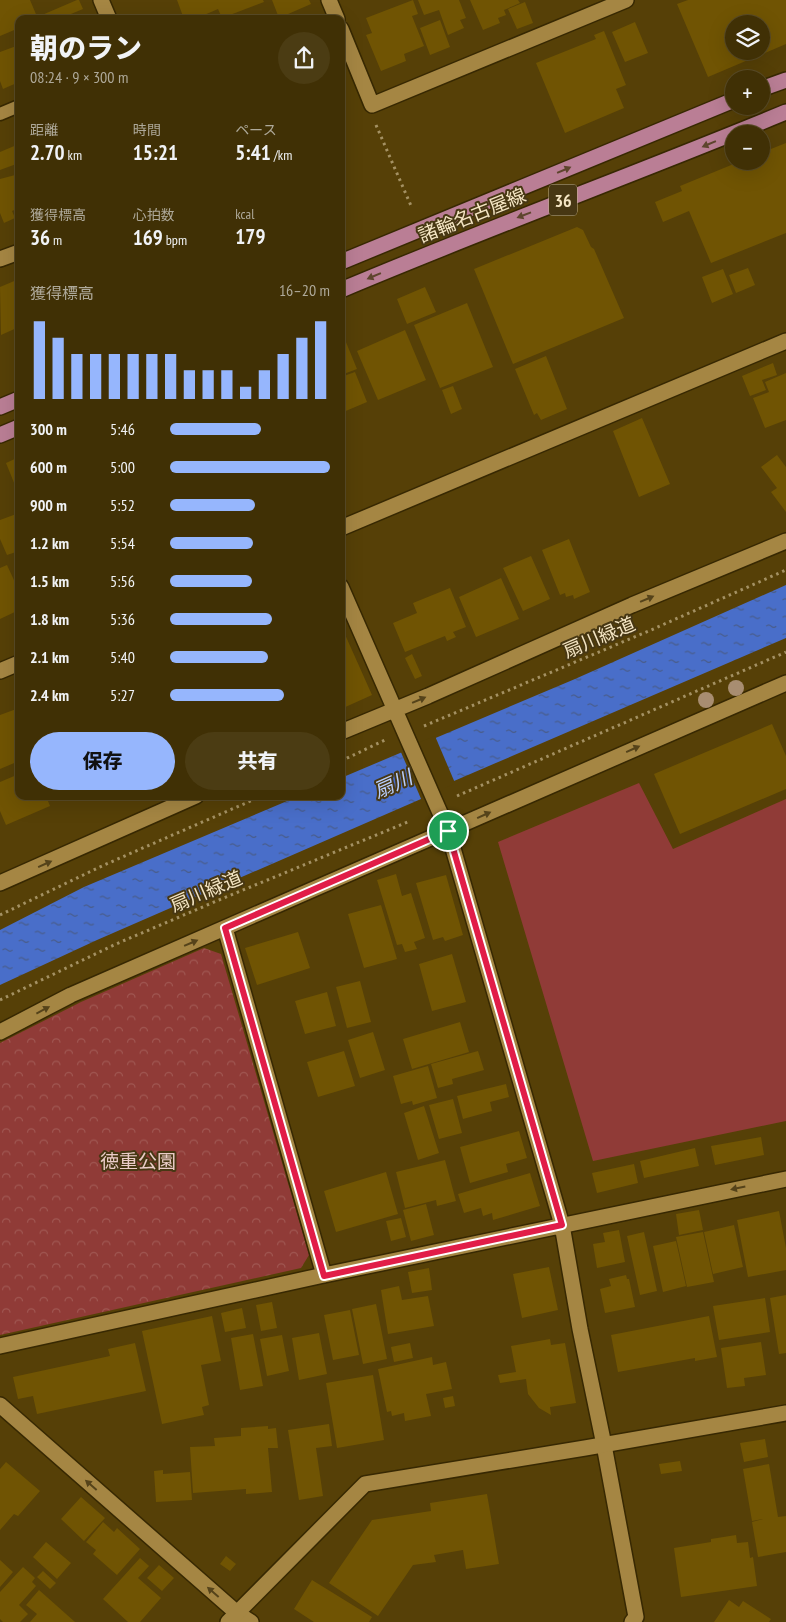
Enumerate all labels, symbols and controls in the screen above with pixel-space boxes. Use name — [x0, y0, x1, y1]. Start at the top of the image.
map controls — [725, 15, 770, 170]
button: layers — [725, 15, 770, 60]
text: 朝のラン — [30, 29, 142, 66]
button: share — [278, 32, 330, 84]
text: 08:24 · 9 × 300 m — [30, 67, 128, 87]
button: + — [725, 70, 770, 115]
text: 距離 — [30, 121, 58, 139]
text: 時間 — [133, 121, 161, 139]
text: ペース — [235, 121, 277, 139]
button: − — [725, 125, 770, 170]
text: 2.70 — [30, 139, 65, 166]
text: 15:21 — [133, 139, 178, 166]
text: 5:41 — [235, 139, 271, 166]
one-way arrow — [702, 141, 716, 149]
text: km — [65, 146, 82, 164]
text: /km — [271, 146, 292, 164]
one-way arrow — [557, 165, 571, 173]
street label: 諸輪名古屋線 — [415, 183, 529, 247]
road number: 36 — [549, 184, 577, 216]
text: kcal — [235, 205, 254, 223]
text: 獲得標高 — [30, 206, 86, 224]
text: 心拍数 — [133, 206, 175, 224]
one-way arrow — [517, 212, 532, 219]
text: 179 — [235, 223, 265, 250]
text: 36 — [30, 224, 50, 251]
text: 169 — [133, 224, 163, 251]
text: m — [50, 231, 62, 249]
text: bpm — [163, 231, 187, 249]
one-way arrow — [367, 273, 381, 281]
text: 16–20 m — [279, 280, 330, 300]
text: 獲得標高 — [30, 283, 94, 303]
text: 300 m — [30, 419, 67, 439]
text: 5:46 — [110, 419, 135, 439]
text: 600 m — [30, 457, 67, 477]
text: 5:00 — [110, 457, 135, 477]
text: 900 m — [30, 495, 67, 515]
text: 5:52 — [110, 495, 135, 515]
text: 1.2 km — [30, 533, 69, 553]
text: 5:54 — [110, 533, 135, 553]
text: 1.5 km — [30, 571, 69, 591]
text: 5:56 — [110, 571, 135, 591]
one-way arrow — [640, 595, 655, 603]
text: 1.8 km — [30, 609, 69, 629]
text: 5:36 — [110, 609, 135, 629]
street label: 扇川緑道 — [559, 611, 639, 663]
text: 2.1 km — [30, 647, 69, 667]
text: 5:40 — [110, 647, 135, 667]
text: 2.4 km — [30, 685, 69, 705]
text: 5:27 — [110, 685, 135, 705]
one-way arrow — [412, 696, 426, 704]
button: 保存 — [30, 732, 175, 790]
button: 共有 — [185, 732, 330, 790]
one-way arrow — [626, 745, 640, 753]
water label: 扇川 — [369, 763, 418, 804]
pin — [427, 810, 469, 852]
one-way arrow — [477, 810, 491, 818]
icon: arrive — [434, 817, 462, 845]
one-way arrow — [38, 859, 52, 867]
street label: 扇川緑道 — [166, 865, 246, 917]
one-way arrow — [184, 938, 198, 946]
one-way arrow — [36, 1005, 50, 1014]
park label: 徳重公園 — [100, 1149, 176, 1173]
one-way arrow — [730, 1185, 746, 1193]
one-way arrow — [84, 1479, 97, 1490]
one-way arrow — [207, 1586, 220, 1597]

